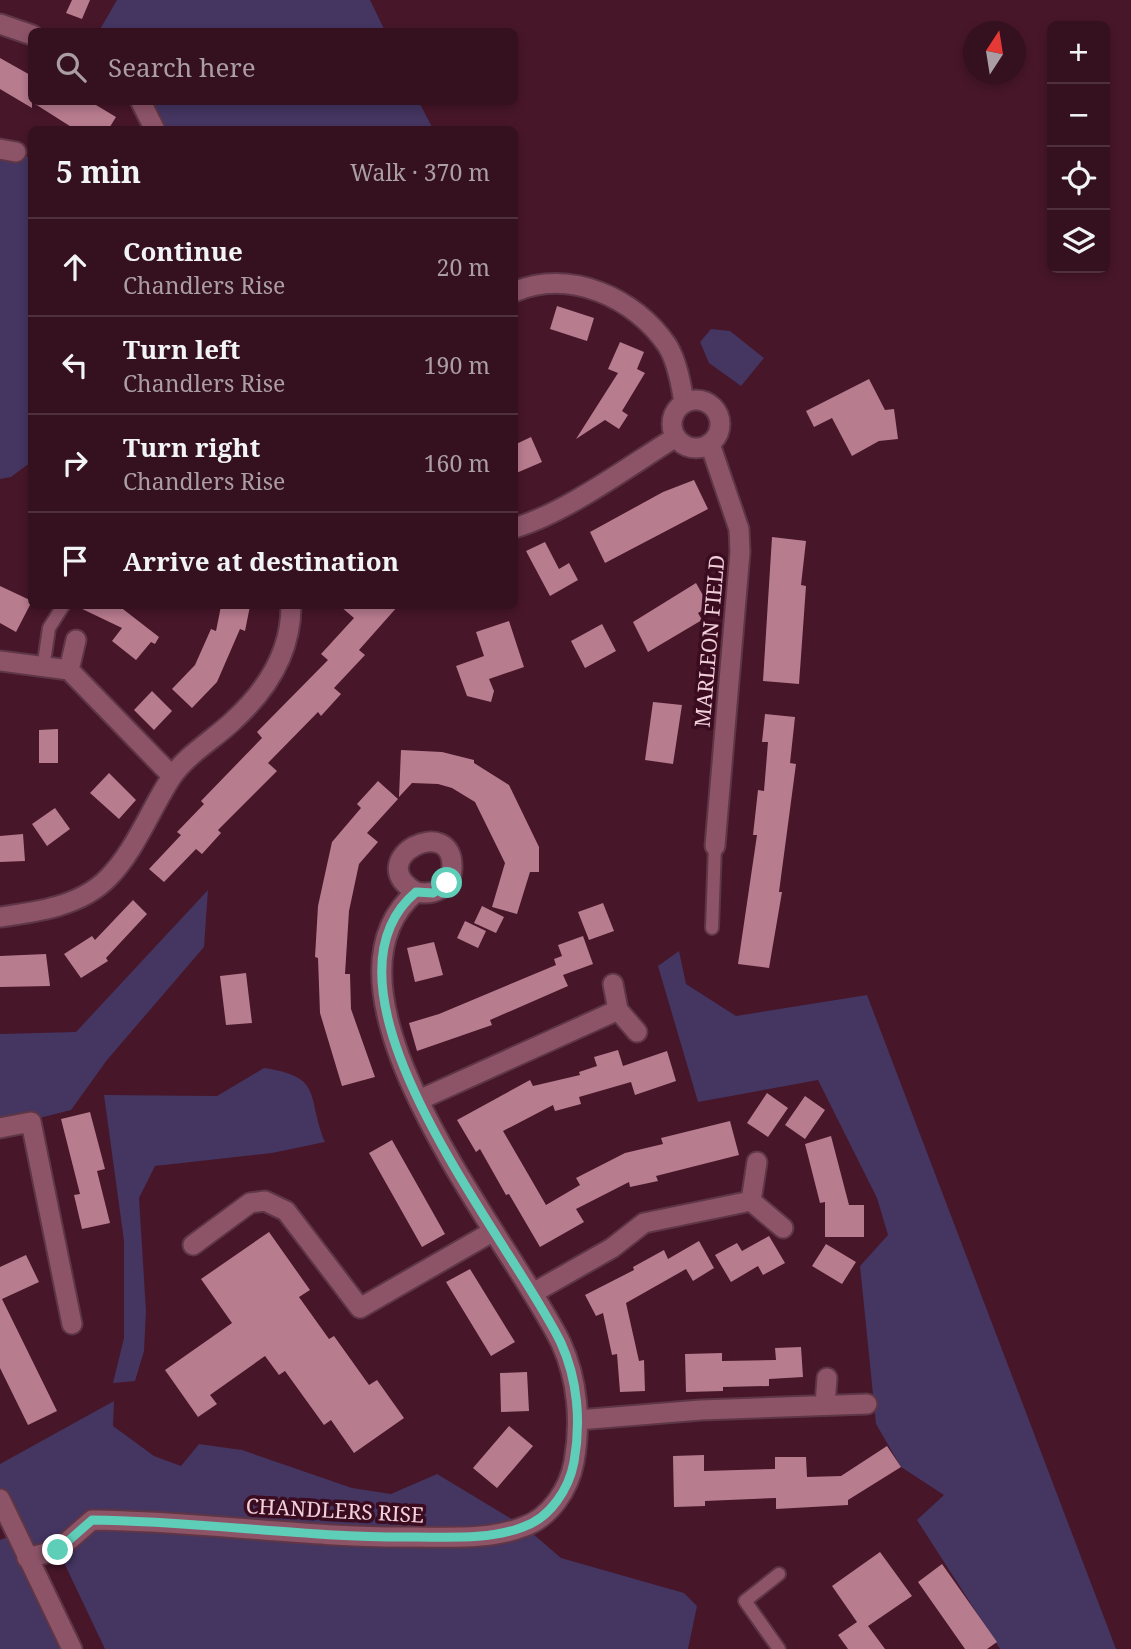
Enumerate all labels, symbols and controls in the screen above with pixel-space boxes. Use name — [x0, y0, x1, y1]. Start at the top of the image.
north arrow — [963, 21, 1026, 84]
map controls — [1047, 21, 1110, 273]
button: + — [1047, 21, 1110, 84]
search box — [28, 28, 518, 105]
icon: search — [52, 48, 90, 86]
text: Search here — [108, 49, 256, 85]
button: − — [1047, 84, 1110, 147]
button: locate — [1047, 147, 1110, 210]
text: 5 min — [56, 151, 141, 192]
text: Walk · 370 m — [350, 156, 490, 188]
button: layers — [1047, 210, 1110, 273]
text: Continue — [123, 233, 243, 269]
icon: ahead — [56, 248, 94, 286]
text: 20 m — [437, 251, 490, 283]
text: Chandlers Rise — [123, 269, 285, 301]
text: Turn left — [123, 331, 240, 367]
icon: left — [56, 346, 94, 384]
text: 190 m — [424, 349, 490, 381]
text: Chandlers Rise — [123, 367, 285, 399]
text: Turn right — [123, 429, 260, 465]
icon: right — [56, 444, 94, 482]
text: 160 m — [424, 447, 490, 479]
text: Chandlers Rise — [123, 465, 285, 497]
icon: arrive — [56, 542, 94, 580]
text: Arrive at destination — [123, 543, 399, 579]
street label: MARLEON FIELD — [688, 554, 730, 728]
route start — [431, 867, 462, 898]
street label: CHANDLERS RISE — [245, 1491, 425, 1529]
route end — [42, 1534, 73, 1565]

